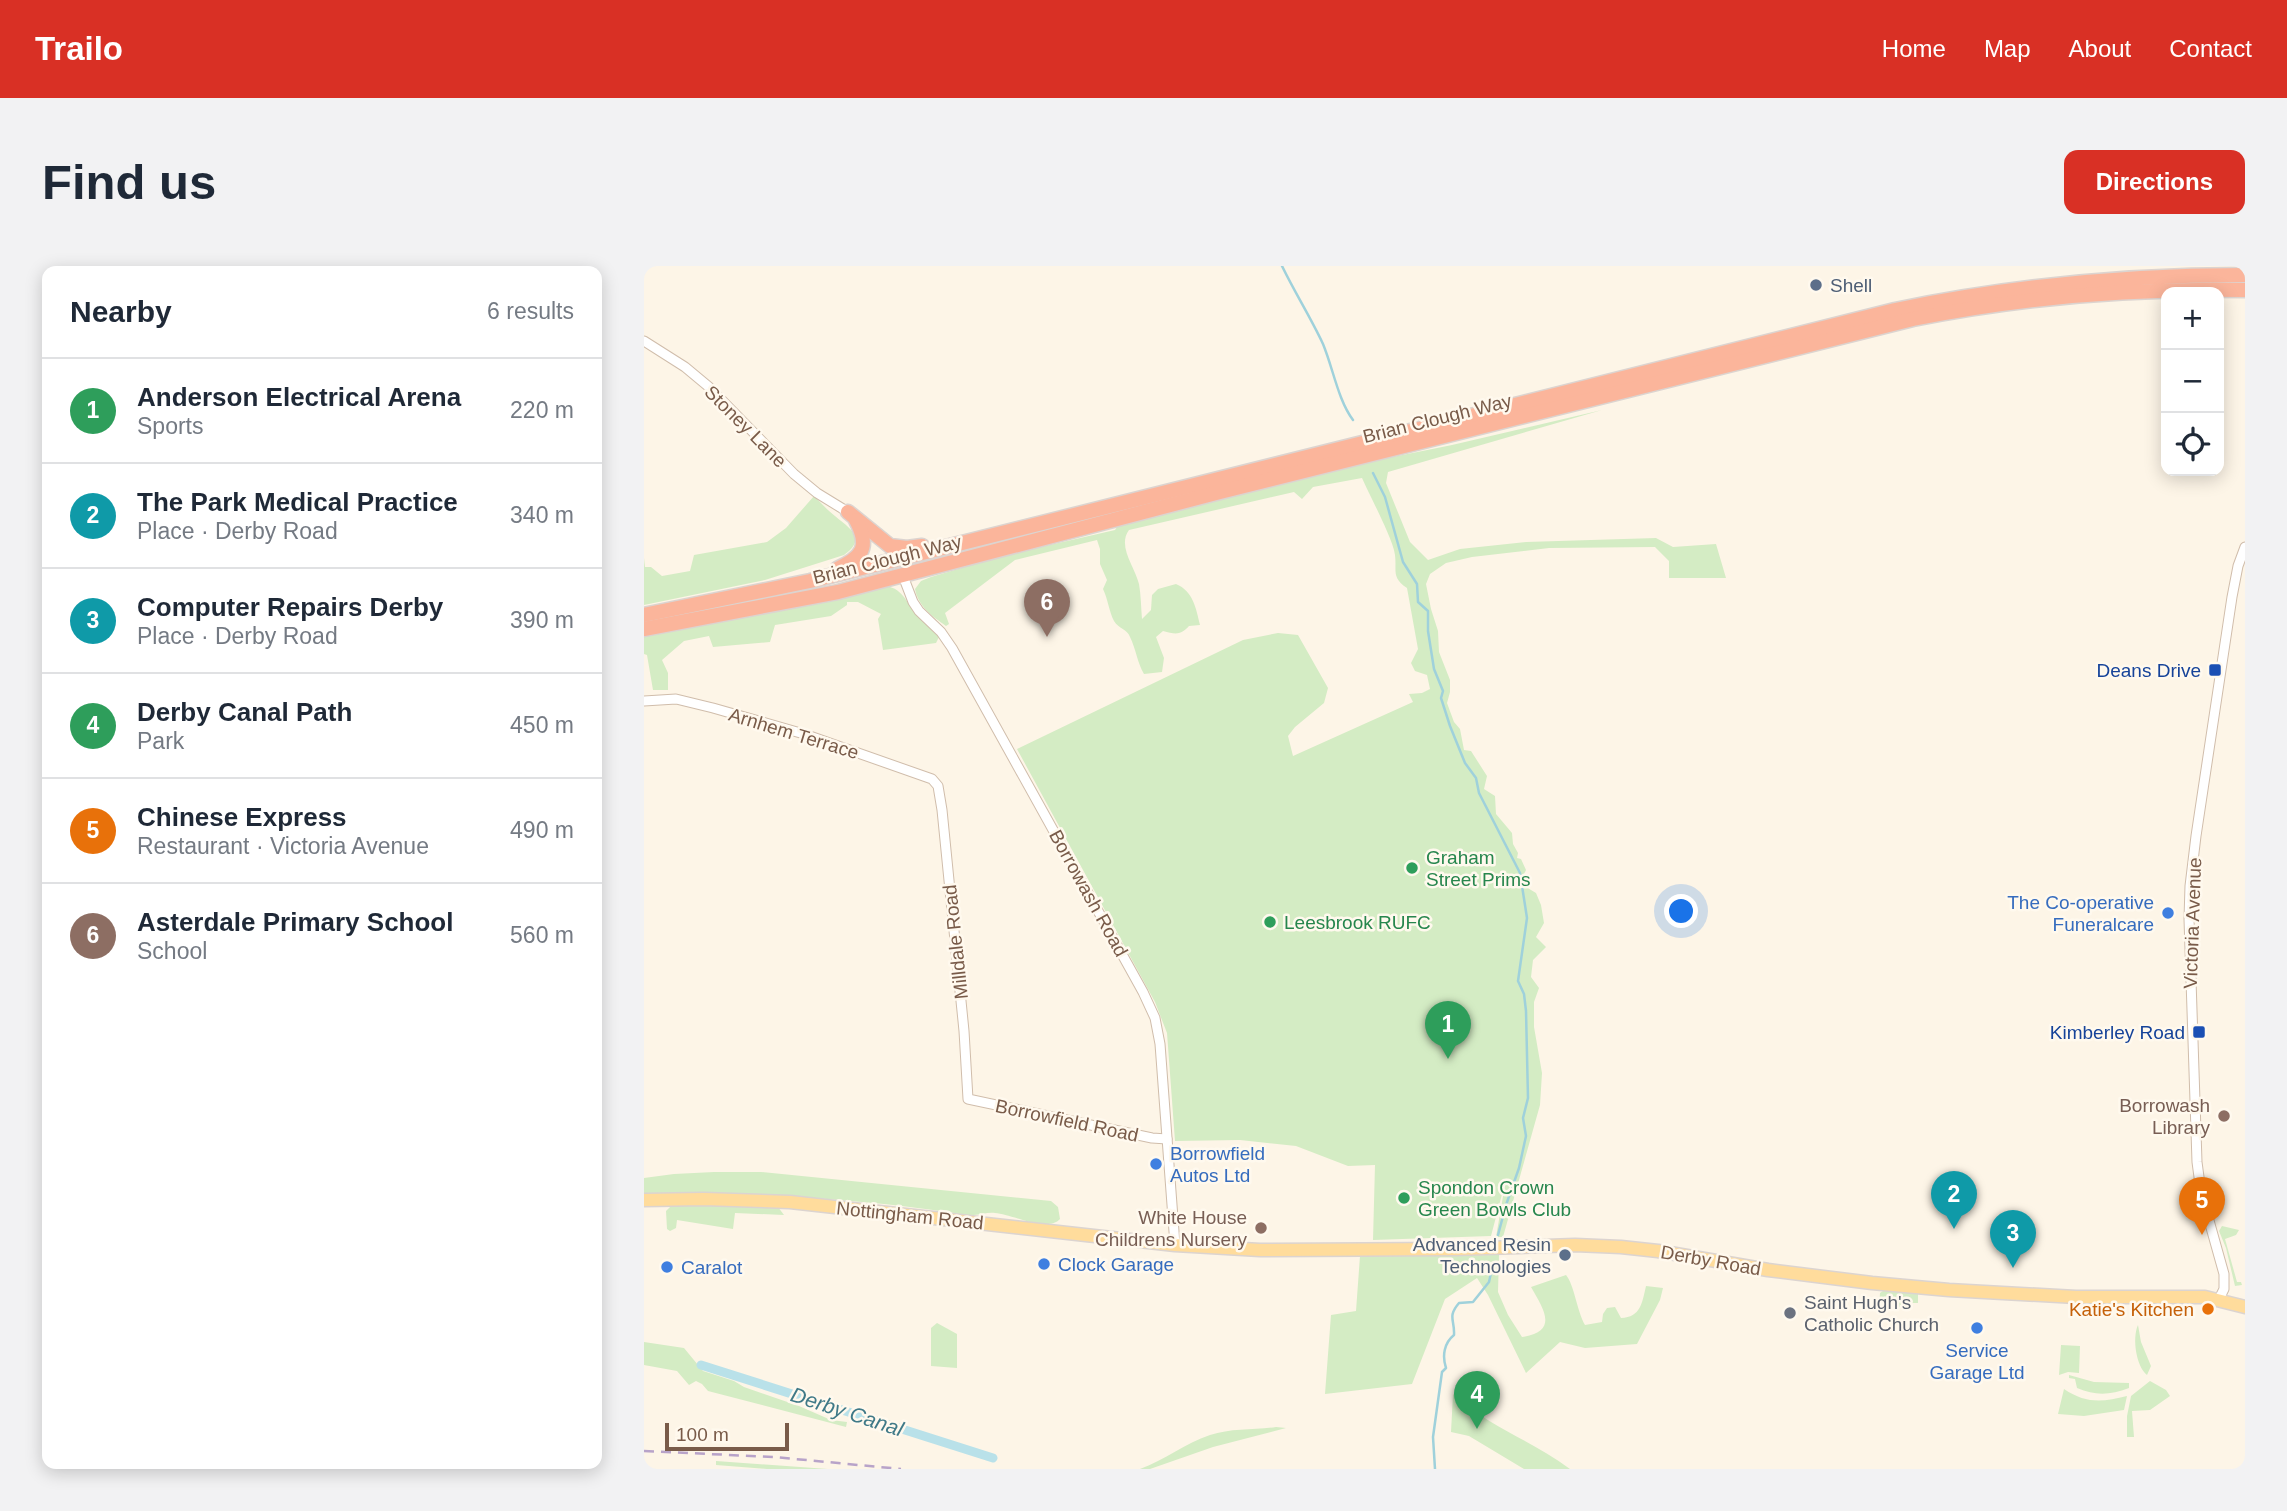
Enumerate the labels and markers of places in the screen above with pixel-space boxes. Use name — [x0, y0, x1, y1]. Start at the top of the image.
place label: Shell — [1830, 275, 1872, 296]
marker: Shell — [1808, 277, 1824, 293]
pin: 6 — [1024, 579, 1070, 637]
place label: Deans Drive — [2096, 660, 2201, 681]
marker: Deans Drive — [2207, 662, 2223, 678]
place label: Graham Street Prims — [1426, 847, 1531, 890]
marker: Graham Street Prims — [1404, 860, 1420, 876]
place label: The Co-operative Funeralcare — [2007, 892, 2154, 935]
marker: The Co-operative Funeralcare — [2160, 905, 2176, 921]
place label: Leesbrook RUFC — [1284, 912, 1431, 933]
marker: Leesbrook RUFC — [1262, 914, 1278, 930]
pin: 1 — [1425, 1001, 1471, 1059]
place label: Kimberley Road — [2050, 1022, 2185, 1043]
marker: Kimberley Road — [2191, 1024, 2207, 1040]
place label: Borrowash Library — [2119, 1095, 2210, 1138]
marker: Borrowash Library — [2216, 1108, 2232, 1124]
place label: Borrowfield Autos Ltd — [1170, 1143, 1265, 1186]
marker: Borrowfield Autos Ltd — [1148, 1156, 1164, 1172]
pin: 2 — [1931, 1171, 1977, 1229]
place label: Spondon Crown Green Bowls Club — [1418, 1177, 1571, 1220]
pin: 5 — [2179, 1177, 2225, 1235]
marker: Spondon Crown Green Bowls Club — [1396, 1190, 1412, 1206]
place label: White House Childrens Nursery — [1095, 1207, 1247, 1250]
pin: 3 — [1990, 1210, 2036, 1268]
marker: White House Childrens Nursery — [1253, 1220, 1269, 1236]
place label: Advanced Resin Technologies — [1413, 1234, 1551, 1277]
marker: Advanced Resin Technologies — [1557, 1247, 1573, 1263]
place label: Clock Garage — [1058, 1254, 1174, 1275]
marker: Clock Garage — [1036, 1256, 1052, 1272]
place label: Caralot — [681, 1257, 743, 1278]
marker: Caralot — [659, 1259, 675, 1275]
place label: Saint Hugh's Catholic Church — [1804, 1292, 1939, 1335]
place label: Katie's Kitchen — [2069, 1299, 2194, 1320]
marker: Katie's Kitchen — [2200, 1301, 2216, 1317]
marker: Saint Hugh's Catholic Church — [1782, 1305, 1798, 1321]
marker: Service Garage Ltd — [1969, 1320, 1985, 1336]
place label: Service Garage Ltd — [1929, 1340, 2025, 1383]
pin: 4 — [1454, 1371, 1500, 1429]

